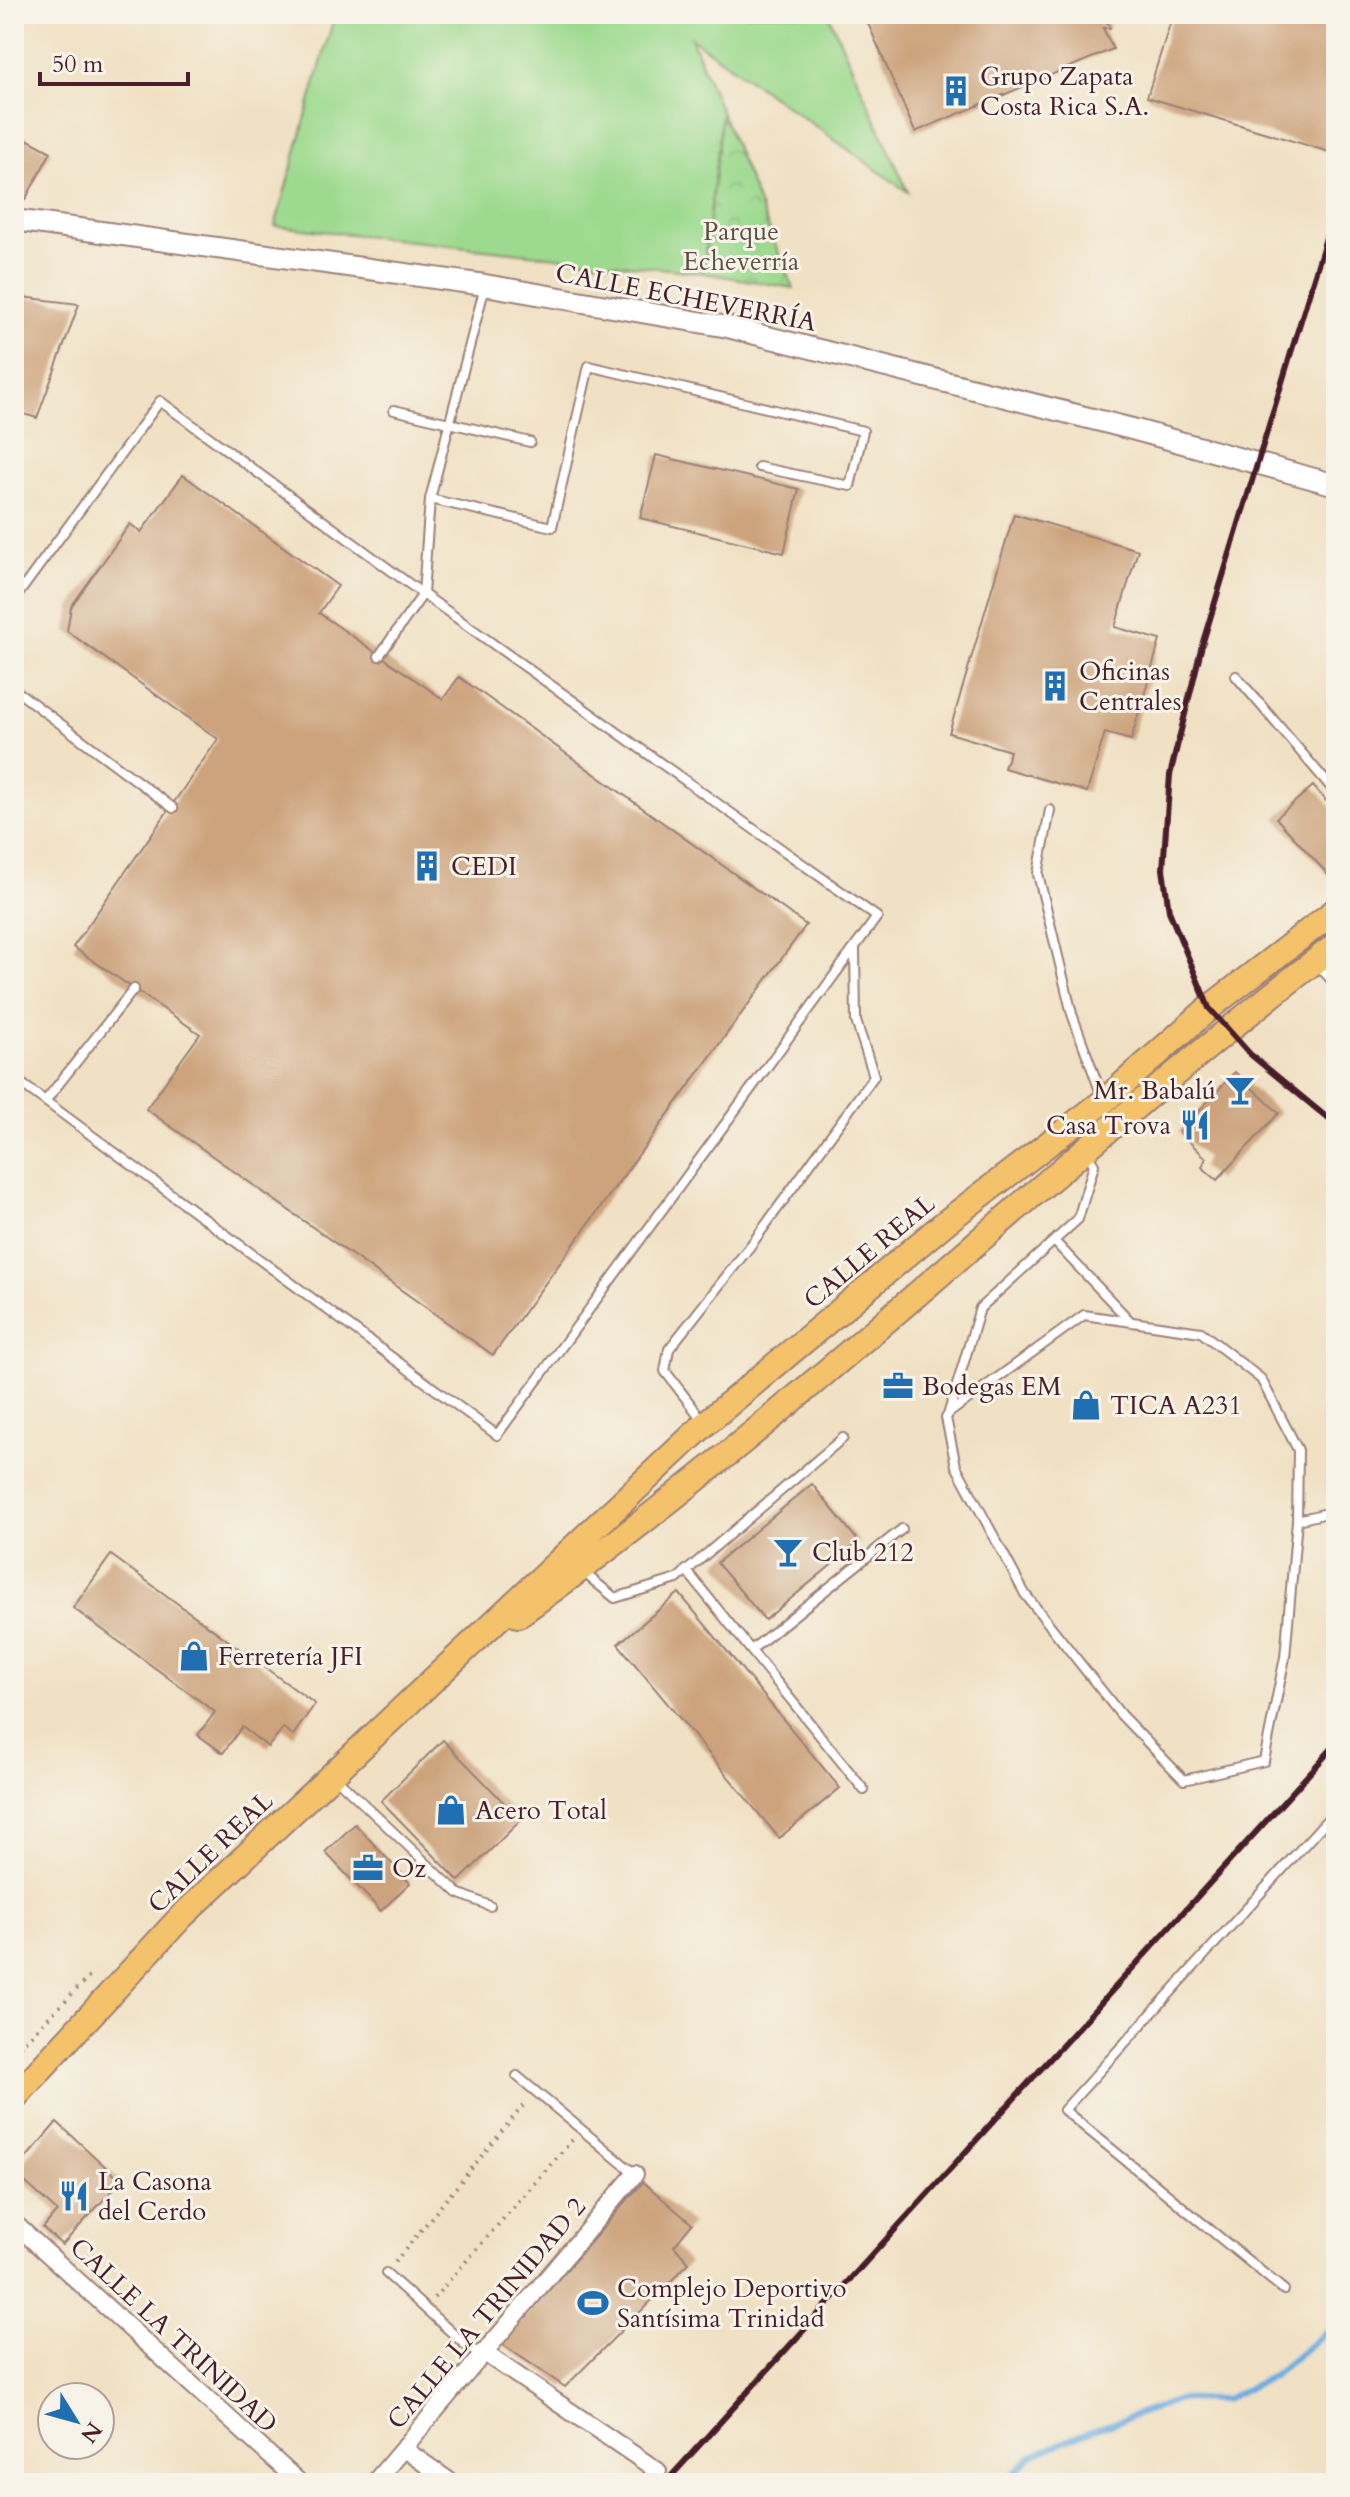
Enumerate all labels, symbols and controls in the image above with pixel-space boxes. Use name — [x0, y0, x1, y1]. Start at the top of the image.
scale bar — [40, 36, 188, 86]
text: 50 m — [52, 48, 104, 81]
place label: Grupo Zapata Costa Rica S.A. — [980, 59, 1149, 124]
building icon: Grupo Zapata Costa Rica S.A. — [939, 74, 973, 108]
park label: Parque Echeverría — [683, 214, 799, 279]
street label: CALLE ECHEVERRÍA — [552, 255, 820, 340]
place label: Oficinas Centrales — [1079, 654, 1182, 719]
building icon: Oficinas Centrales — [1038, 669, 1072, 703]
building icon: CEDI — [410, 849, 444, 883]
place label: CEDI — [451, 849, 517, 884]
place label: Mr. Babalú — [1093, 1073, 1216, 1108]
bar icon: Mr. Babalú — [1223, 1073, 1257, 1107]
place label: Casa Trova — [1046, 1108, 1171, 1143]
restaurant icon: Casa Trova — [1178, 1108, 1212, 1142]
street label: CALLE REAL — [796, 1186, 943, 1317]
office icon: Bodegas EM — [881, 1369, 915, 1403]
place label: Bodegas EM — [922, 1369, 1061, 1404]
shop icon: TICA A231 — [1069, 1388, 1103, 1422]
place label: TICA A231 — [1110, 1388, 1242, 1423]
bar icon: Club 212 — [771, 1535, 805, 1569]
place label: Club 212 — [812, 1535, 914, 1570]
shop icon: Ferretería JFI — [177, 1639, 211, 1673]
place label: Ferretería JFI — [218, 1639, 363, 1674]
street label: CALLE REAL — [140, 1784, 281, 1921]
shop icon: Acero Total — [434, 1793, 468, 1827]
place label: Acero Total — [475, 1793, 607, 1828]
office icon: Oz — [351, 1851, 385, 1885]
place label: Oz — [392, 1851, 426, 1886]
place label: La Casona del Cerdo — [98, 2164, 212, 2229]
restaurant icon: La Casona del Cerdo — [57, 2179, 91, 2213]
street label: CALLE LA TRINIDAD 2 — [379, 2190, 594, 2436]
street label: CALLE LA TRINIDAD — [64, 2231, 284, 2439]
place label: Complejo Deportivo Santísima Trinidad — [617, 2271, 847, 2336]
sports icon: Complejo Deportivo Santísima Trinidad — [576, 2286, 610, 2320]
north arrow — [36, 2381, 116, 2461]

